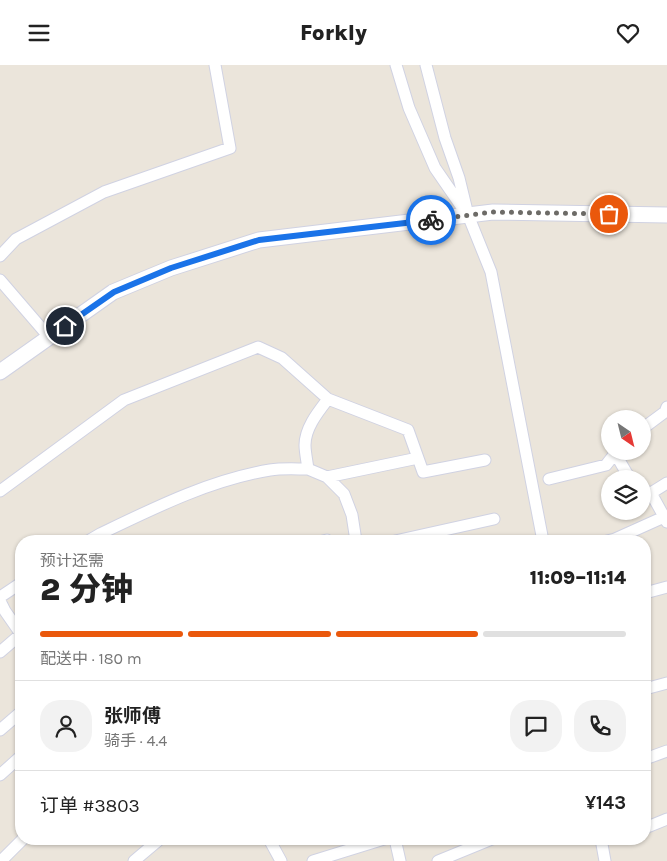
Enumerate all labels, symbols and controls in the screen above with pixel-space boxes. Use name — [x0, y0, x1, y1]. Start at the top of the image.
icon: menu — [25, 19, 53, 47]
icon: heart — [614, 19, 642, 47]
text: Forkly — [300, 20, 367, 46]
pin — [588, 193, 630, 235]
courier — [406, 195, 456, 245]
icon: bag — [595, 200, 623, 228]
icon: bike — [417, 206, 445, 234]
pin — [44, 305, 86, 347]
icon: home — [51, 312, 79, 340]
north arrow — [601, 410, 651, 460]
map controls — [601, 410, 651, 520]
button: layers — [601, 470, 651, 520]
text: 预计还需 — [40, 551, 104, 570]
text: 11:09–11:14 — [530, 567, 626, 589]
text: 2 分钟 — [40, 571, 133, 608]
text: 配送中 · 180 m — [40, 649, 142, 668]
button: person — [40, 700, 92, 752]
button: chat — [510, 700, 562, 752]
button: phone — [574, 700, 626, 752]
text: 张师傅 — [104, 705, 161, 727]
text: 骑手 · 4.4 — [104, 731, 167, 750]
text: ¥143 — [585, 792, 626, 814]
text: 订单 #3803 — [40, 795, 140, 817]

